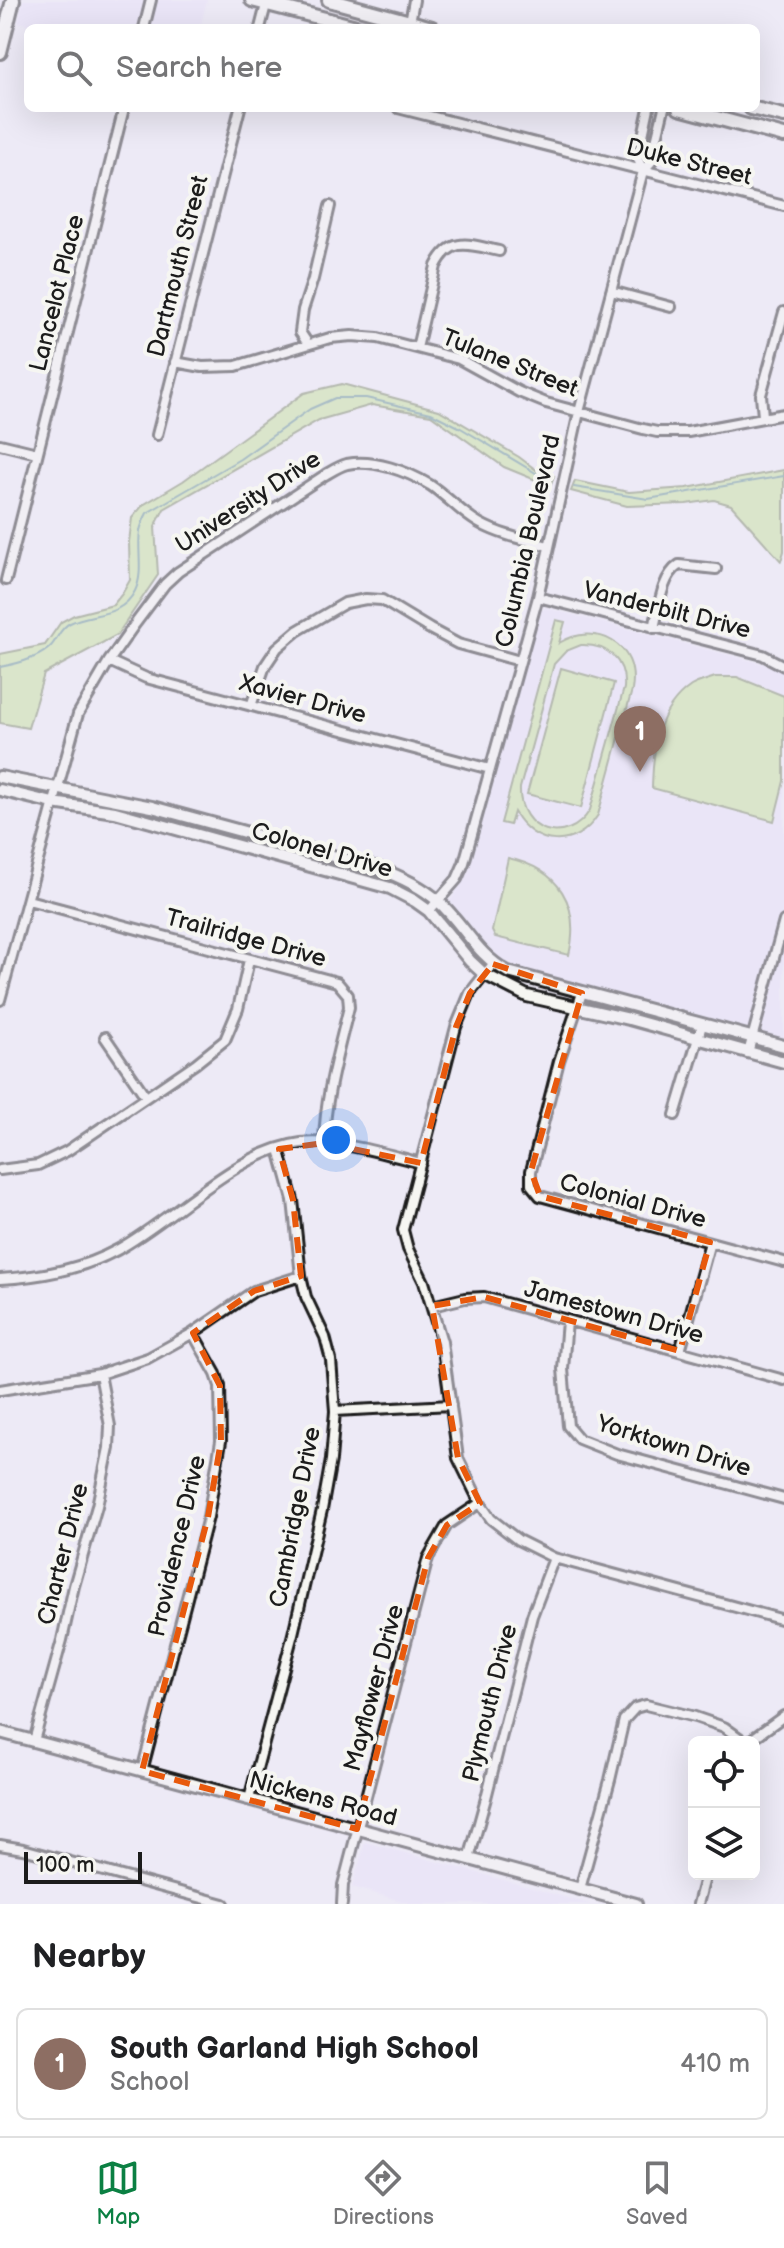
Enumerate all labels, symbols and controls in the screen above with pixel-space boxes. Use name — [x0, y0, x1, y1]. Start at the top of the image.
search box — [24, 24, 760, 112]
icon: search — [52, 46, 96, 90]
text: Search here — [116, 50, 282, 86]
street label: Duke Street — [623, 132, 755, 192]
street label: Dartmouth Street — [141, 172, 215, 360]
street label: Lancelot Place — [24, 212, 90, 374]
street label: Tulane Street — [438, 323, 583, 404]
street label: Columbia Boulevard — [489, 432, 567, 650]
street label: University Drive — [170, 444, 326, 560]
street label: Vanderbilt Drive — [580, 575, 754, 645]
street label: Xavier Drive — [236, 668, 369, 730]
pin: 1 — [614, 706, 666, 772]
street label: Colonel Drive — [248, 816, 396, 884]
street label: Trailridge Drive — [163, 903, 329, 973]
your location — [316, 1120, 356, 1160]
street label: Colonial Drive — [557, 1168, 709, 1234]
street label: Jamestown Drive — [521, 1274, 707, 1350]
street label: Yorktown Drive — [593, 1409, 754, 1483]
street label: Cambridge Drive — [263, 1424, 327, 1610]
street label: Providence Drive — [142, 1452, 212, 1640]
street label: Charter Drive — [31, 1480, 95, 1628]
street label: Mayflower Drive — [338, 1601, 410, 1775]
street label: Plymouth Drive — [456, 1621, 524, 1785]
map controls — [688, 1736, 760, 1880]
button: locate — [688, 1736, 760, 1808]
street label: Nickens Road — [246, 1765, 400, 1833]
button: layers — [688, 1808, 760, 1880]
scale bar — [24, 1848, 142, 1884]
text: 100 m — [36, 1852, 95, 1879]
text: Nearby — [32, 1936, 146, 1977]
text: South Garland High School — [110, 2031, 479, 2067]
text: 1 — [55, 2049, 65, 2080]
text: 410 m — [680, 2049, 750, 2080]
text: School — [110, 2067, 189, 2098]
tab: Map — [96, 2156, 140, 2231]
tab: Directions — [333, 2156, 434, 2231]
tab: Saved — [626, 2156, 688, 2231]

